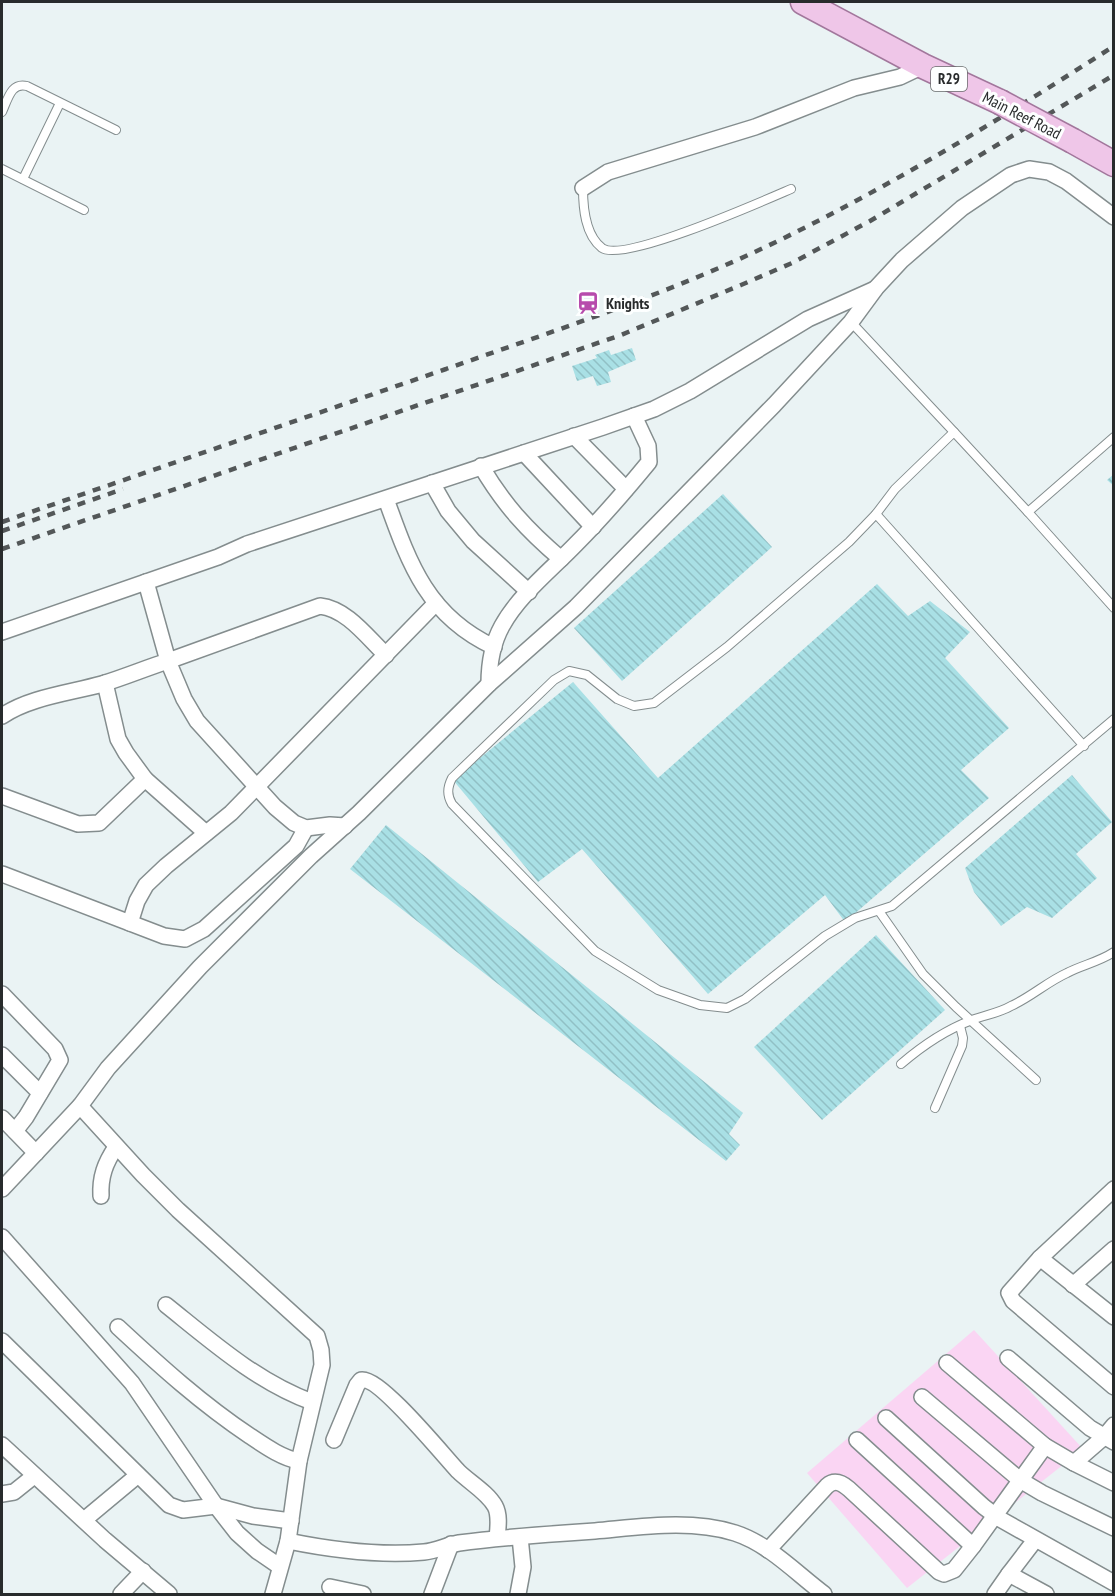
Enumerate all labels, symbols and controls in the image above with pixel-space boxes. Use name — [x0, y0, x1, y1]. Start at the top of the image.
road number: R29 — [931, 67, 967, 91]
street label: Main Reef Road — [979, 87, 1065, 143]
station icon: Knights — [575, 290, 601, 316]
place label: Knights — [606, 293, 650, 313]

